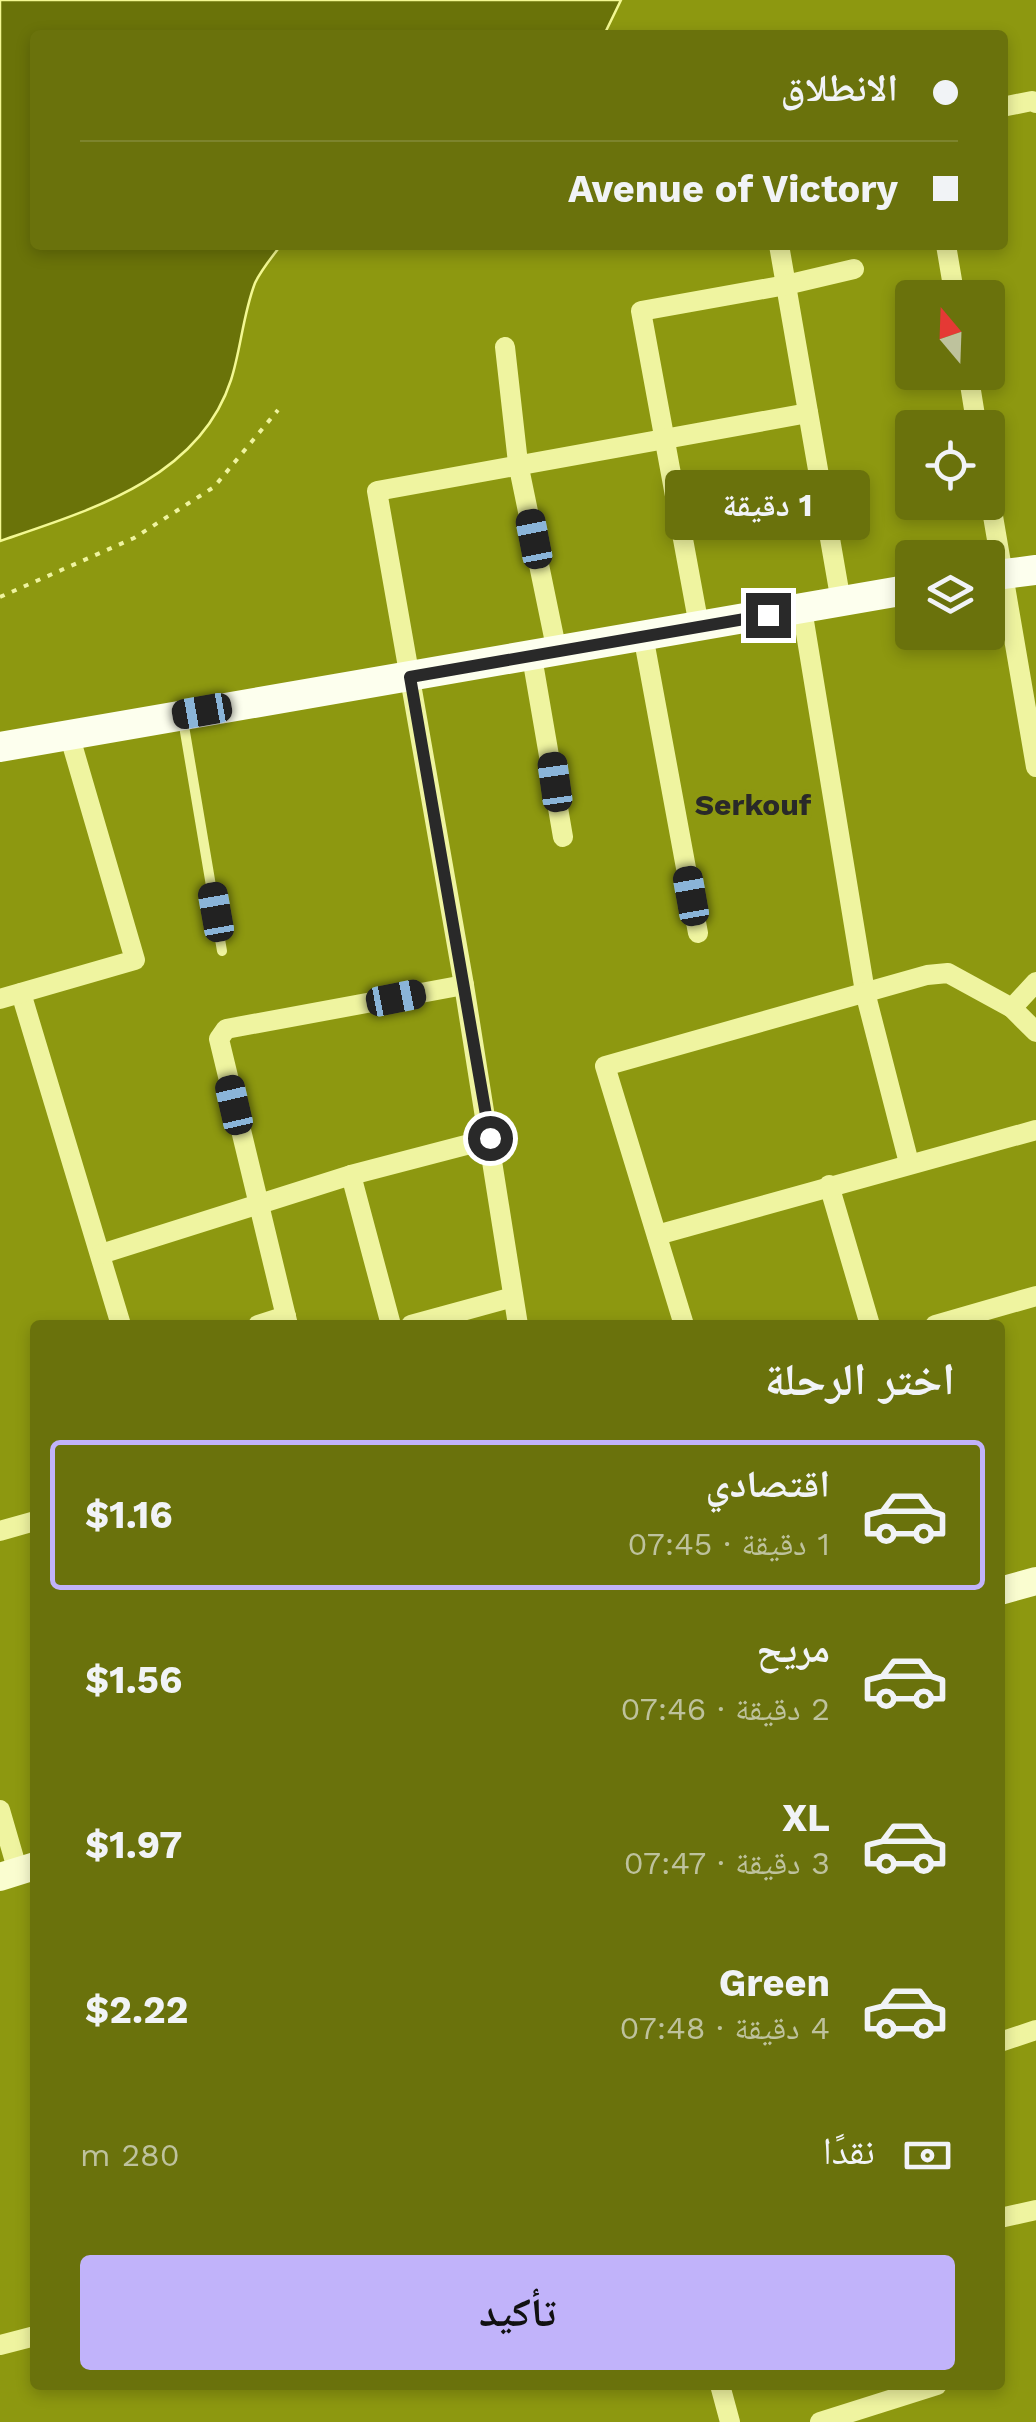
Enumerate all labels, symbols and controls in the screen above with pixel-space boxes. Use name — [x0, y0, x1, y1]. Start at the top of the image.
text: الانطلاق — [780, 66, 898, 110]
text: Avenue of Victory — [568, 167, 898, 211]
north arrow — [895, 280, 1005, 390]
map controls — [895, 280, 1005, 650]
button: locate — [895, 410, 1005, 520]
callout: 1 دقيقة — [666, 470, 870, 540]
text: 1 دقيقة — [722, 486, 813, 524]
car — [514, 507, 554, 571]
button: layers — [895, 540, 1005, 650]
route end — [746, 593, 791, 638]
car — [170, 691, 234, 731]
car — [536, 750, 574, 814]
district label: Serkouf — [695, 787, 812, 822]
car — [671, 864, 711, 928]
car — [196, 880, 236, 944]
car — [364, 978, 428, 1018]
car — [213, 1072, 255, 1138]
route start — [468, 1116, 513, 1161]
text: اختر الرحلة — [765, 1353, 955, 1406]
text: اقتصادي — [706, 1462, 830, 1506]
icon: car — [860, 1470, 950, 1560]
text: $1.16 — [85, 1493, 173, 1537]
text: 1 دقيقة · 07:45 — [628, 1525, 830, 1563]
text: مريح — [756, 1627, 830, 1671]
icon: car — [860, 1635, 950, 1725]
text: $1.56 — [85, 1658, 182, 1702]
text: 2 دقيقة · 07:46 — [621, 1690, 830, 1728]
text: XL — [782, 1796, 830, 1840]
icon: car — [860, 1800, 950, 1890]
text: $1.97 — [85, 1823, 182, 1867]
text: 3 دقيقة · 07:47 — [624, 1844, 830, 1882]
text: Green — [719, 1961, 830, 2005]
icon: car — [860, 1965, 950, 2055]
text: $2.22 — [85, 1988, 188, 2032]
text: 4 دقيقة · 07:48 — [619, 2009, 830, 2047]
icon: cash — [900, 2128, 955, 2183]
text: نقدًا — [823, 2129, 875, 2173]
text: 280 m — [80, 2136, 180, 2174]
button: تأكيد — [80, 2255, 955, 2370]

